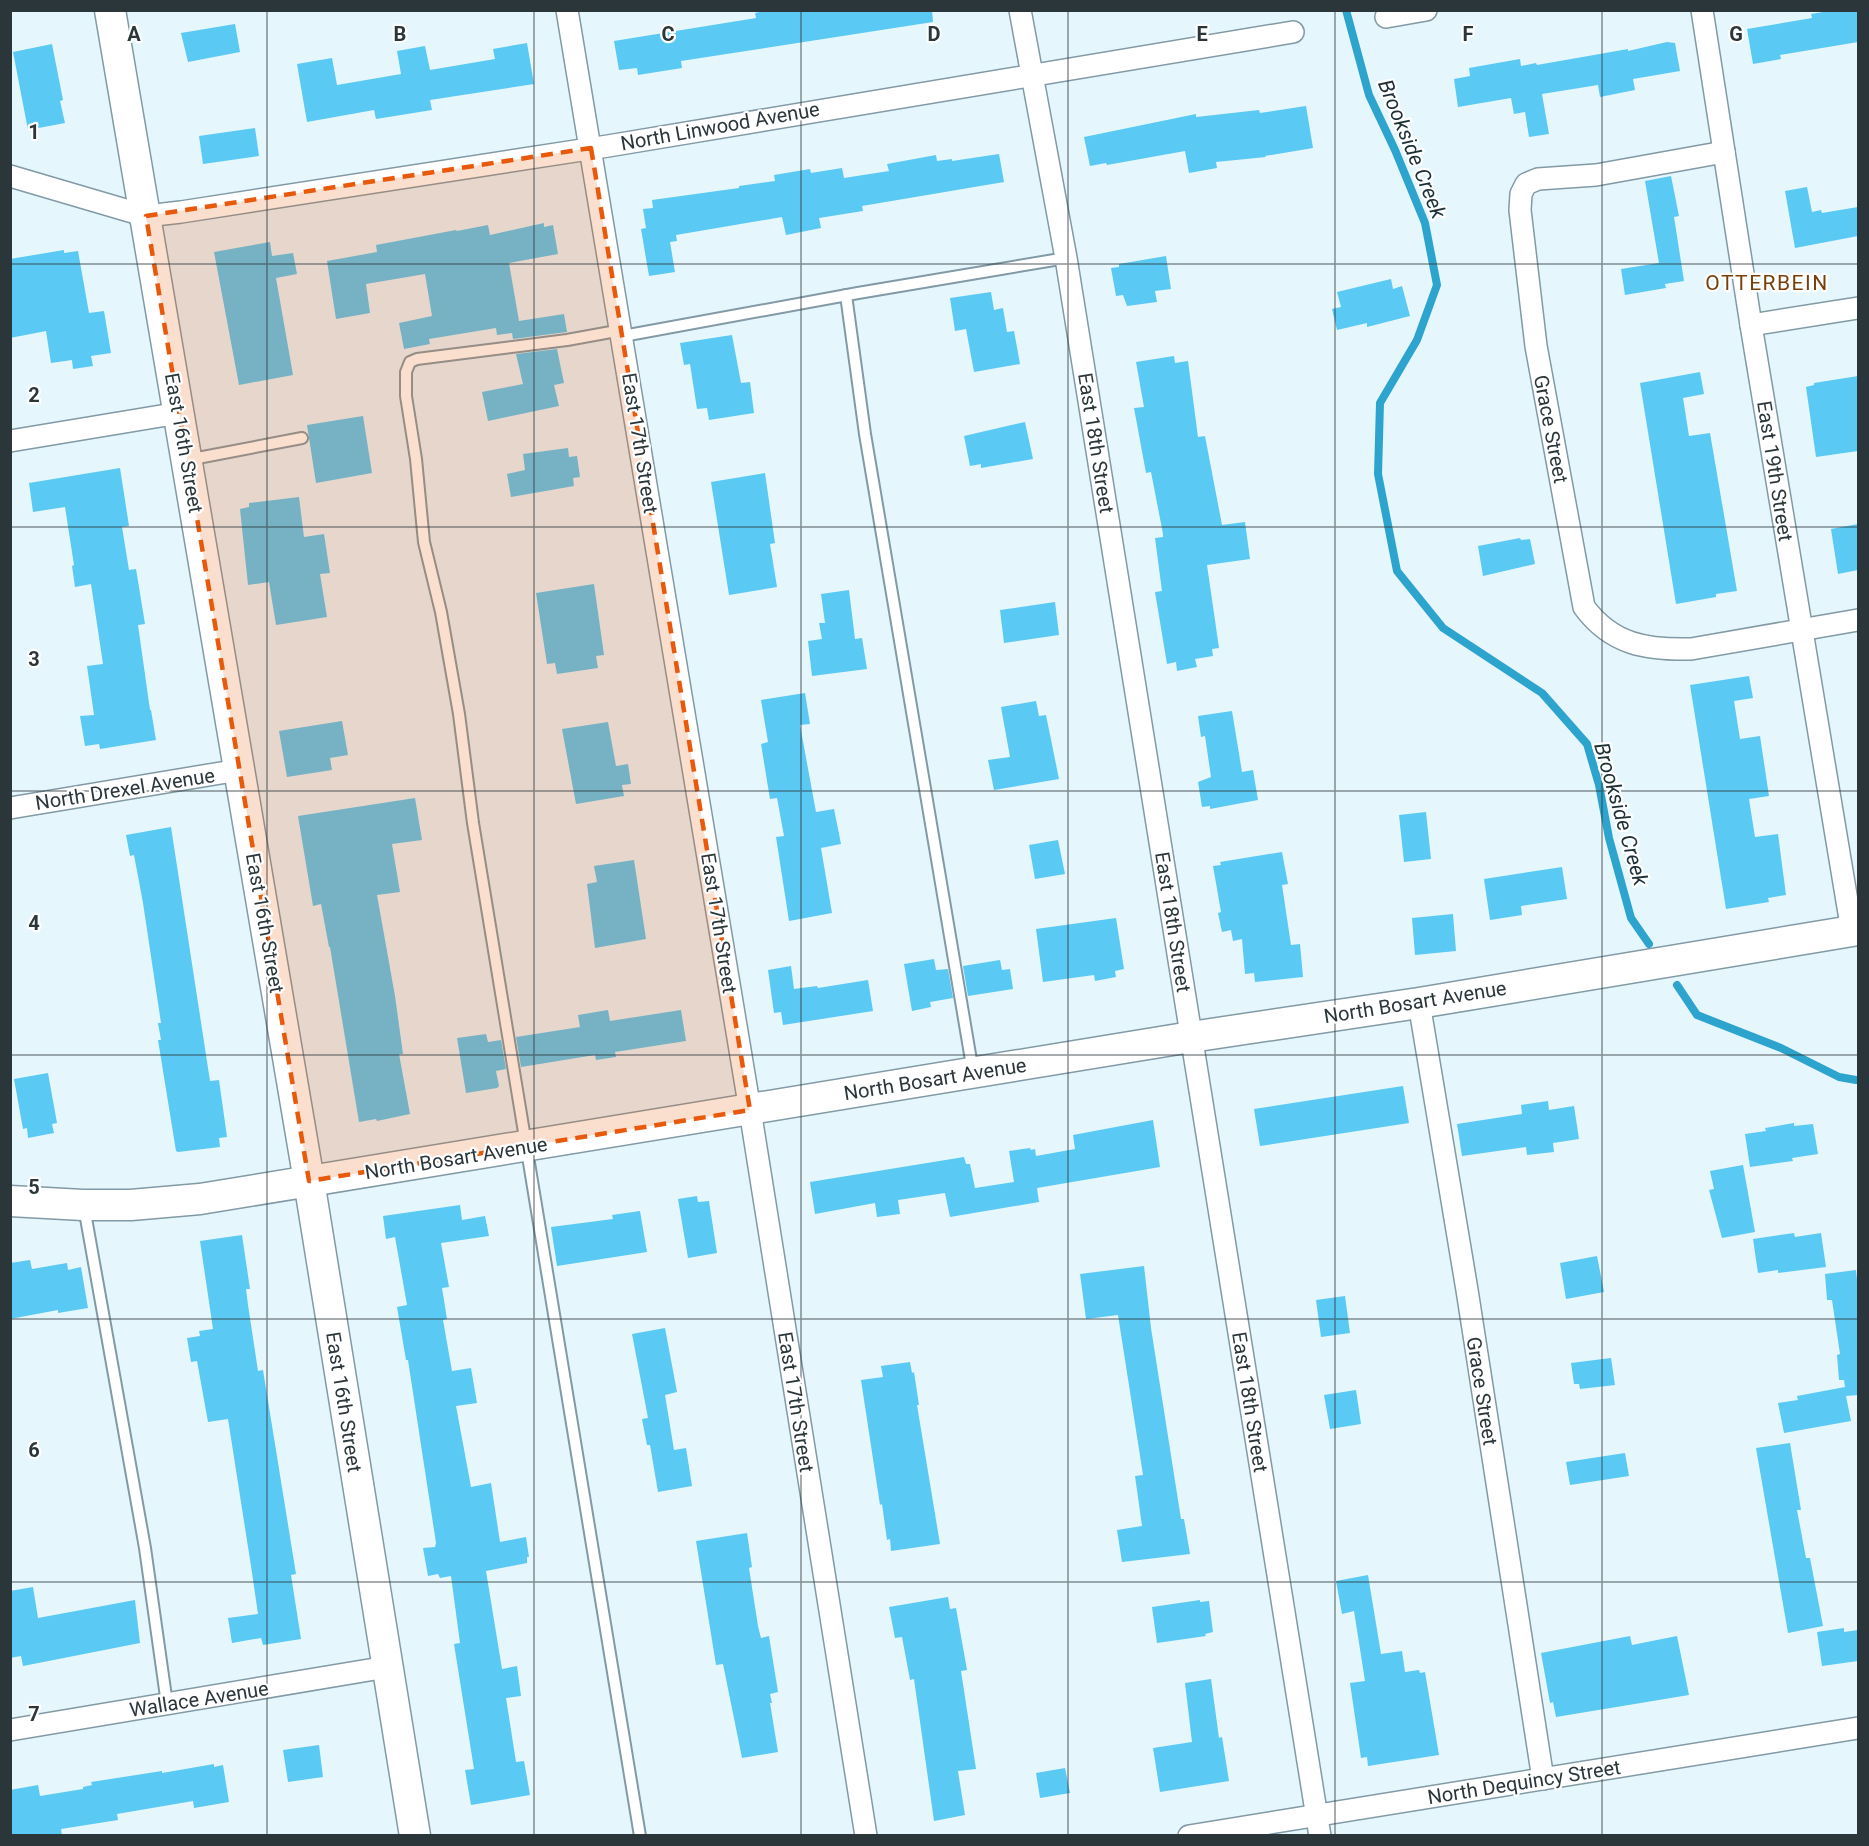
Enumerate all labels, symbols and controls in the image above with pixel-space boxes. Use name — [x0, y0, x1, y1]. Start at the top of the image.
text: A — [127, 22, 141, 46]
text: B — [394, 22, 406, 46]
text: C — [661, 22, 675, 46]
text: D — [928, 22, 941, 46]
text: E — [1196, 22, 1208, 46]
text: F — [1463, 22, 1474, 46]
text: G — [1729, 22, 1743, 46]
water label: Brookside Creek — [1373, 76, 1451, 223]
street label: North Linwood Avenue — [619, 97, 821, 155]
text: 1 — [28, 120, 40, 144]
district label: OTTERBEIN — [1705, 271, 1829, 295]
street label: East 16th Street — [160, 371, 208, 515]
street label: East 17th Street — [617, 371, 663, 515]
street label: East 18th Street — [1073, 371, 1119, 515]
street label: Grace Street — [1529, 373, 1573, 485]
text: 2 — [28, 383, 40, 407]
street label: East 19th Street — [1752, 399, 1798, 543]
text: 3 — [28, 647, 40, 671]
water label: Brookside Creek — [1589, 740, 1653, 889]
street label: North Drexel Avenue — [34, 763, 216, 815]
street label: East 18th Street — [1150, 850, 1196, 994]
street label: East 16th Street — [241, 851, 289, 995]
street label: East 17th Street — [696, 851, 742, 995]
text: 4 — [28, 911, 40, 935]
street label: North Bosart Avenue — [1322, 976, 1508, 1028]
street label: North Bosart Avenue — [842, 1053, 1028, 1105]
street label: North Bosart Avenue — [363, 1132, 549, 1184]
text: 5 — [28, 1175, 40, 1199]
street label: East 16th Street — [321, 1330, 367, 1474]
street label: East 17th Street — [773, 1330, 819, 1474]
street label: East 18th Street — [1227, 1330, 1273, 1474]
street label: Grace Street — [1462, 1335, 1502, 1447]
text: 6 — [28, 1438, 40, 1462]
street label: Wallace Avenue — [128, 1676, 270, 1722]
text: 7 — [28, 1702, 40, 1726]
street label: North Dequincy Street — [1426, 1755, 1622, 1809]

